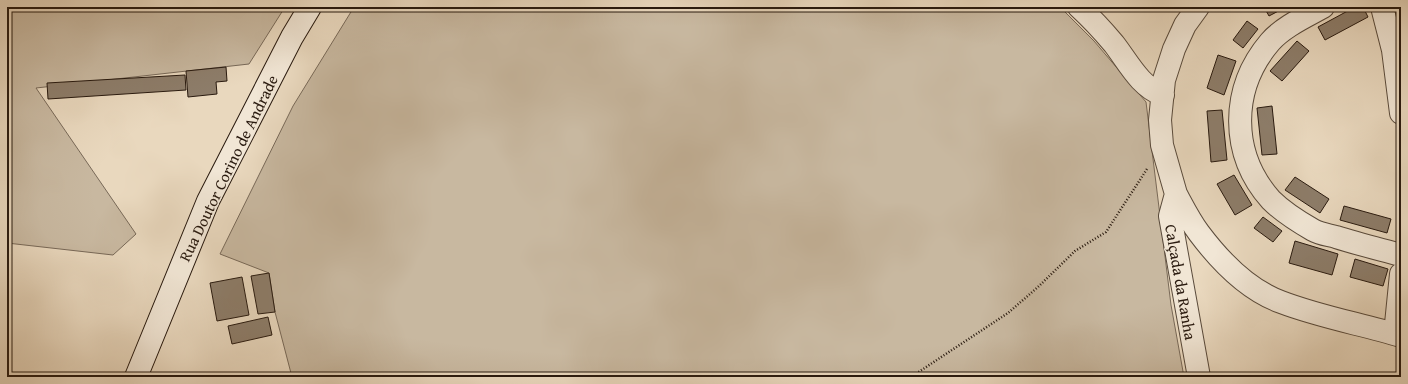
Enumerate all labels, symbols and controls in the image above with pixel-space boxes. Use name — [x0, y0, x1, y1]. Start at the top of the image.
street label: Rua Doutor Corino de Andrade — [172, 71, 284, 265]
street label: Calçada da Ranha — [1159, 222, 1203, 342]

